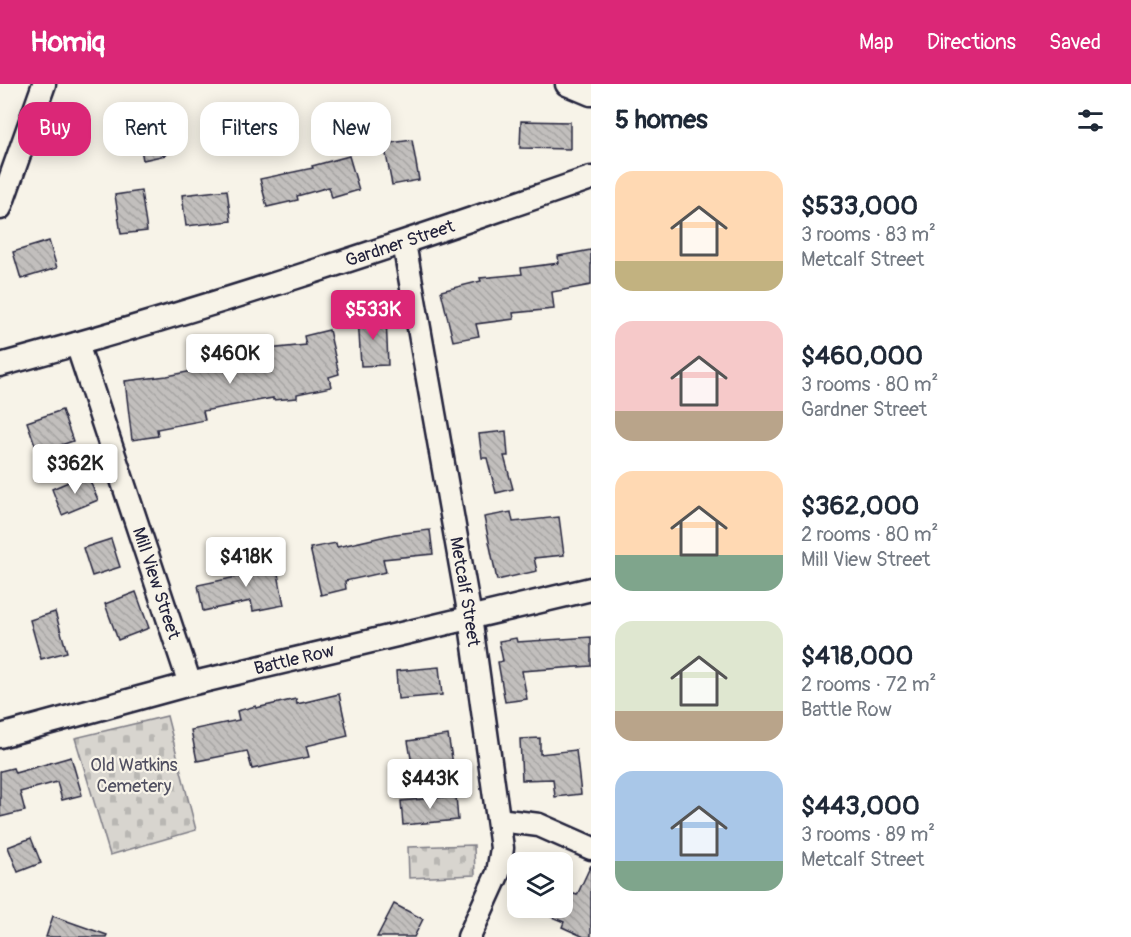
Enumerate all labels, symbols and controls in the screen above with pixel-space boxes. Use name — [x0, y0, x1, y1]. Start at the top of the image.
text: Homiq — [30, 25, 105, 60]
text: Map — [859, 29, 894, 56]
text: Directions — [927, 29, 1016, 56]
text: Saved — [1049, 29, 1101, 56]
chip: Buy — [18, 102, 91, 156]
chip: Rent — [103, 102, 188, 156]
chip: Filters — [200, 102, 299, 156]
chip: New — [311, 102, 391, 156]
text: 5 homes — [615, 104, 708, 136]
icon: filters — [1074, 104, 1107, 137]
text: $533,000 — [801, 190, 918, 222]
icon: home — [663, 195, 735, 267]
street label: Gardner Street — [343, 215, 458, 272]
text: 3 rooms · 83 m² — [801, 222, 936, 247]
text: Metcalf Street — [801, 247, 924, 272]
pin: $533K — [331, 290, 415, 341]
text: $533K — [345, 297, 401, 322]
pin: $460K — [188, 334, 272, 385]
text: $460,000 — [801, 340, 923, 372]
text: $460K — [200, 341, 260, 366]
icon: home — [663, 345, 735, 417]
text: 3 rooms · 80 m² — [801, 372, 938, 397]
text: Gardner Street — [801, 397, 927, 422]
pin: $362K — [33, 444, 117, 495]
text: $362K — [47, 451, 103, 476]
text: $362,000 — [801, 490, 919, 522]
icon: home — [663, 495, 735, 567]
text: 2 rooms · 80 m² — [801, 522, 938, 547]
street label: Mill View Street — [127, 524, 186, 643]
street label: Metcalf Street — [444, 535, 485, 649]
pin: $418K — [204, 537, 288, 588]
text: $418K — [220, 544, 272, 569]
text: Mill View Street — [801, 547, 930, 572]
street label: Battle Row — [252, 639, 337, 680]
text: $418,000 — [801, 640, 913, 672]
icon: home — [663, 645, 735, 717]
text: 2 rooms · 72 m² — [801, 672, 936, 697]
text: Battle Row — [801, 697, 892, 722]
park label: Old Watkins Cemetery — [90, 754, 178, 798]
pin: $443K — [388, 759, 472, 810]
text: $443K — [401, 766, 459, 791]
text: $443,000 — [801, 790, 920, 822]
icon: home — [663, 795, 735, 867]
text: 3 rooms · 89 m² — [801, 822, 935, 847]
text: Metcalf Street — [801, 847, 924, 872]
map controls — [507, 852, 573, 918]
button: layers — [507, 852, 573, 918]

